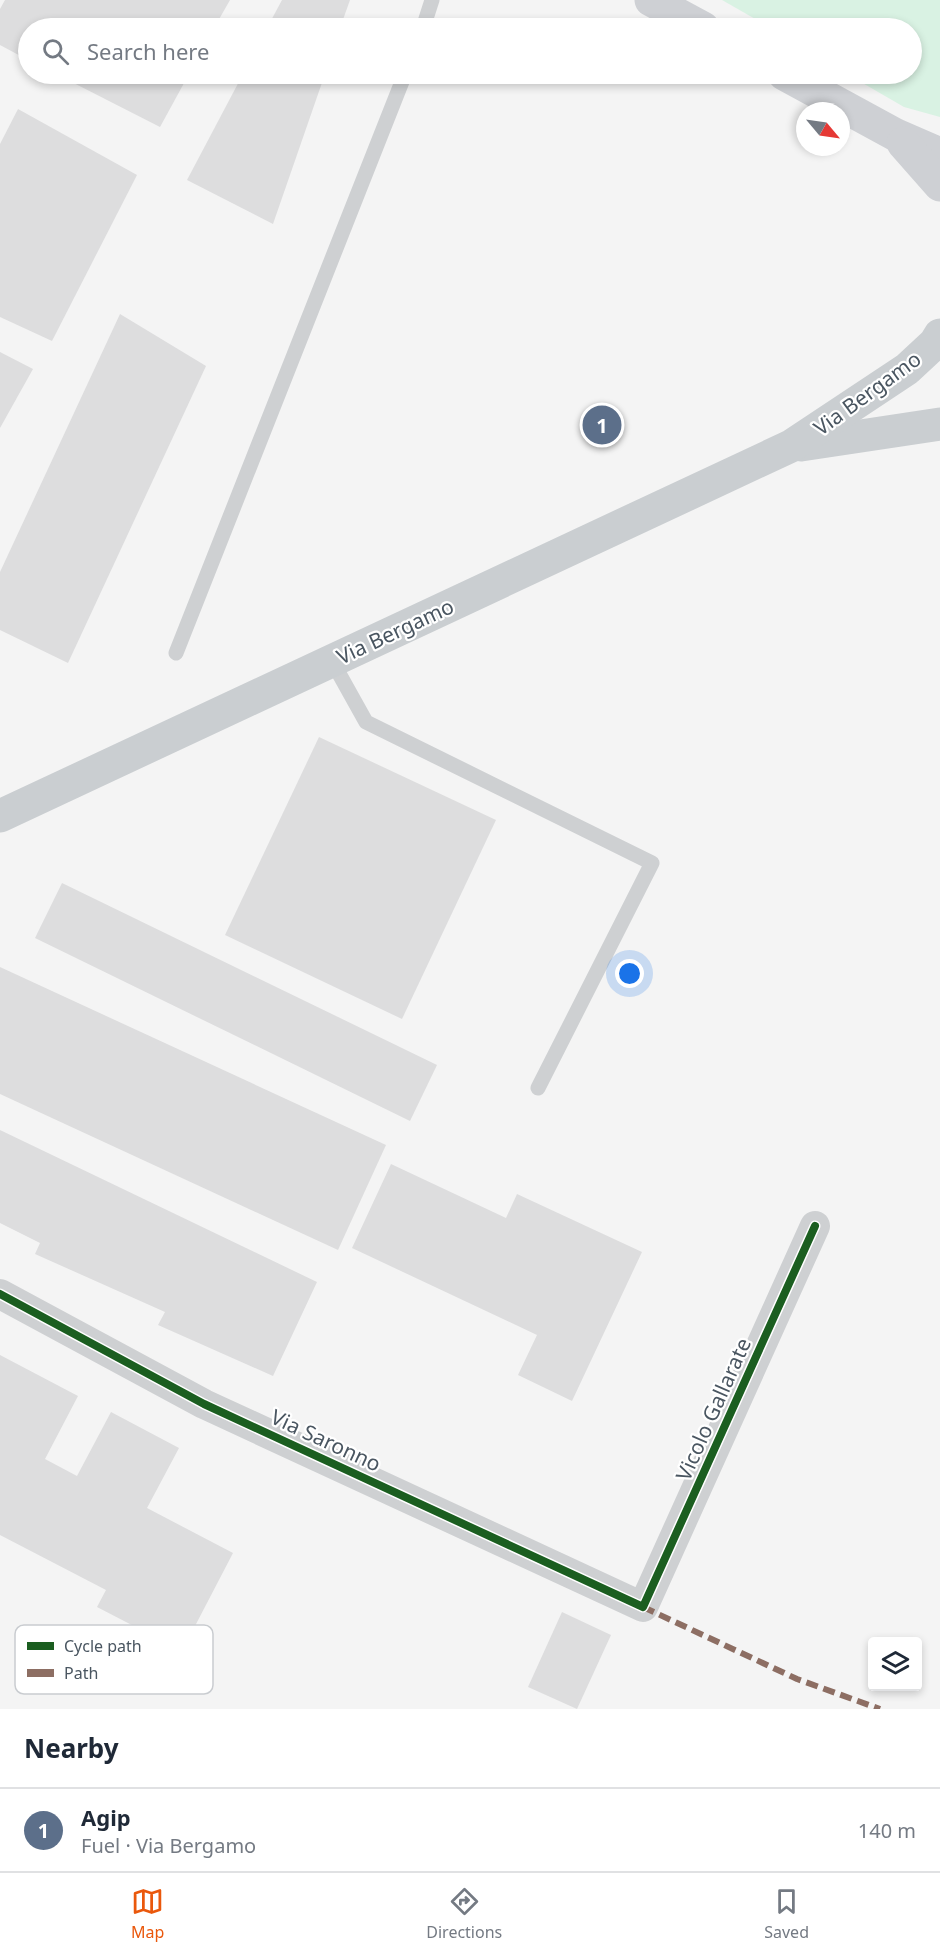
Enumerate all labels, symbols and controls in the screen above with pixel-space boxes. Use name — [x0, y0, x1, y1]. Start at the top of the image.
search box — [18, 18, 922, 84]
icon: search — [39, 35, 72, 68]
text: Search here — [87, 36, 209, 66]
north arrow — [796, 102, 850, 156]
street label: Via Bergamo — [808, 345, 926, 441]
pin: 1 — [582, 402, 622, 448]
street label: Via Bergamo — [332, 592, 458, 670]
your location — [615, 959, 644, 988]
street label: Vicolo Gallarate — [669, 1333, 757, 1485]
street label: Via Saronno — [267, 1402, 385, 1478]
legend — [15, 1625, 213, 1694]
text: Cycle path — [64, 1635, 142, 1657]
map controls — [868, 1637, 922, 1691]
button: layers — [868, 1637, 922, 1691]
text: Path — [64, 1662, 98, 1684]
text: Nearby — [24, 1730, 119, 1766]
text: Agip — [81, 1802, 131, 1832]
text: 1 — [38, 1817, 49, 1844]
text: 140 m — [858, 1817, 916, 1844]
text: Fuel · Via Bergamo — [81, 1832, 256, 1859]
tab: Map — [131, 1885, 164, 1943]
tab: Directions — [426, 1885, 502, 1943]
tab: Saved — [764, 1885, 809, 1943]

